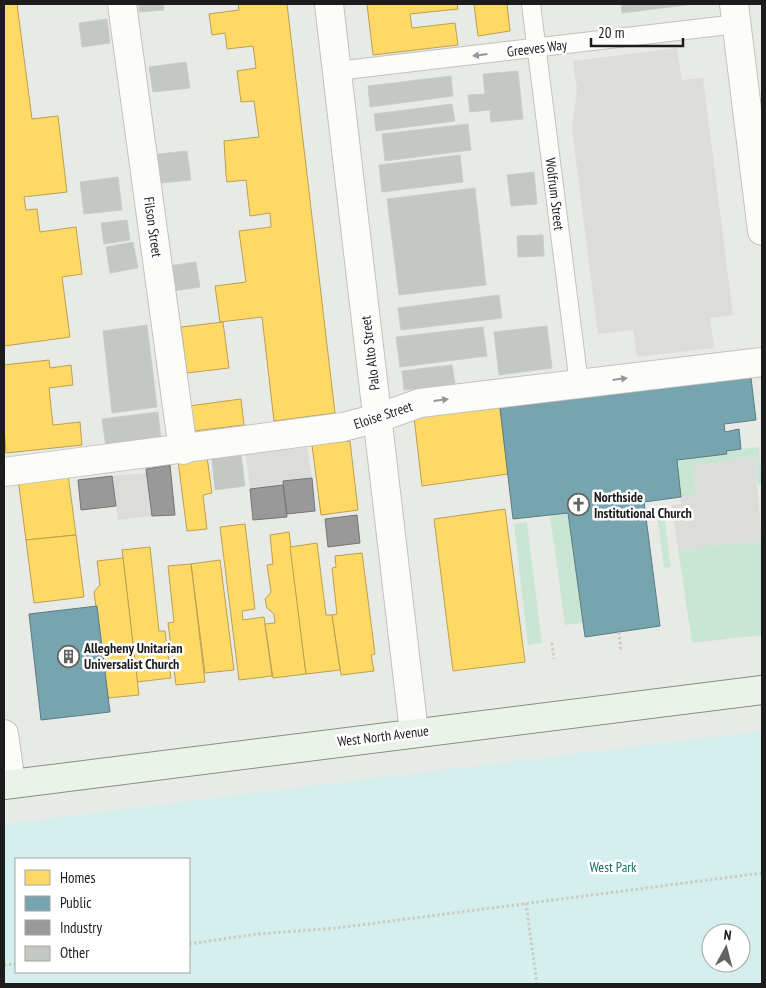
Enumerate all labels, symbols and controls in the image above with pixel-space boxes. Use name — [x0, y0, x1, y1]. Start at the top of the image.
scale bar — [591, 15, 684, 47]
text: 20 m — [598, 23, 624, 42]
street label: Greeves Way — [506, 35, 569, 61]
one-way arrow — [471, 51, 487, 59]
street label: Wolfrum Street — [542, 157, 568, 231]
street label: Filson Street — [140, 196, 166, 259]
street label: Palo Alto Street — [356, 315, 384, 391]
one-way arrow — [612, 375, 628, 383]
one-way arrow — [433, 396, 449, 404]
street label: Eloise Street — [351, 397, 415, 433]
place label: Northside Institutional Church — [594, 488, 692, 522]
church icon: Northside Institutional Church — [566, 493, 590, 517]
place label: Allegheny Unitarian Universalist Church — [83, 639, 182, 673]
building icon: Allegheny Unitarian Universalist Church — [56, 644, 80, 668]
street label: West North Avenue — [336, 721, 430, 751]
legend — [15, 858, 190, 973]
park label: West Park — [589, 858, 637, 876]
text: Homes — [60, 868, 96, 887]
text: Public — [60, 893, 92, 912]
text: Industry — [60, 918, 102, 937]
north arrow — [701, 923, 751, 973]
text: N — [723, 926, 732, 944]
text: Other — [60, 943, 90, 962]

